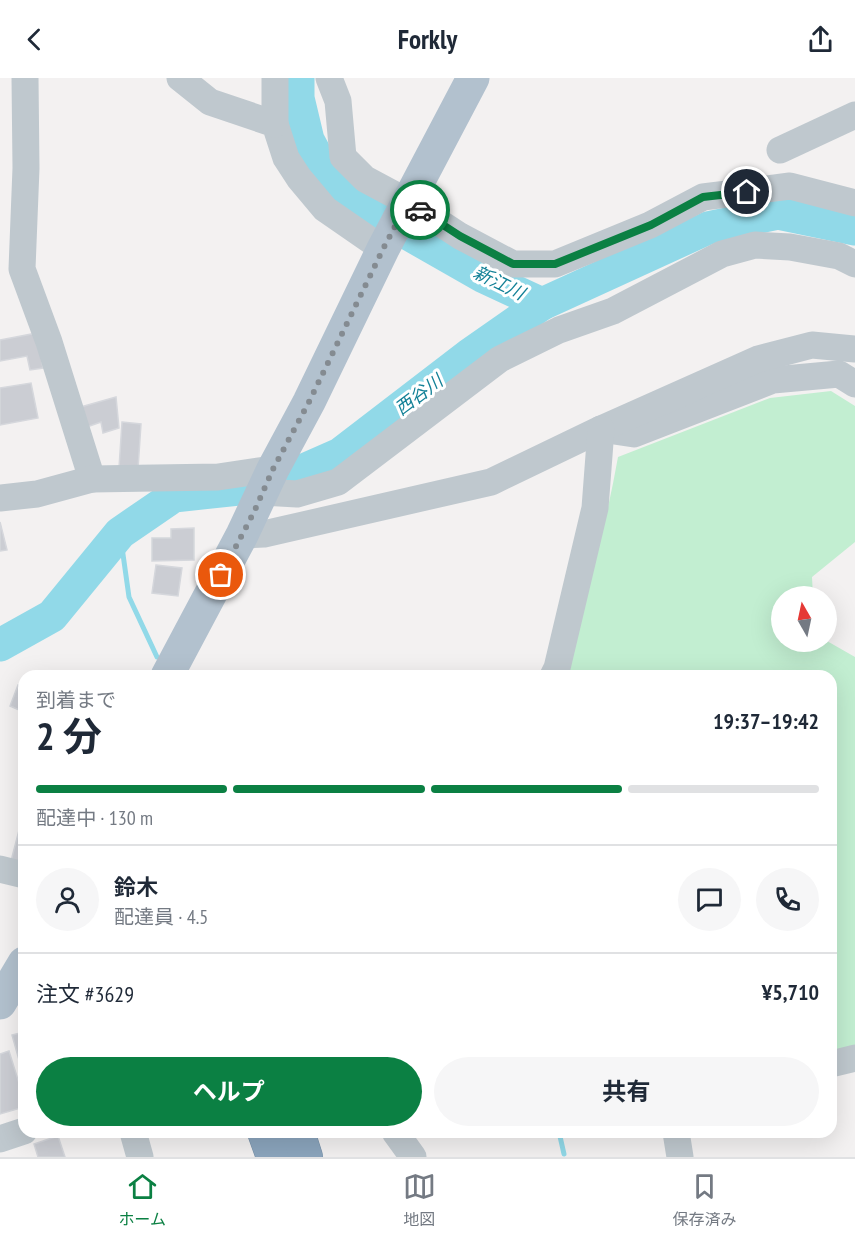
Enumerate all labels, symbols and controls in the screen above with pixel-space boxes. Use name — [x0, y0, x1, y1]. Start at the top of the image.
text: Forkly — [398, 22, 457, 56]
icon: back — [18, 23, 51, 56]
icon: share — [804, 23, 837, 56]
pin — [721, 166, 772, 217]
icon: home — [730, 175, 763, 208]
courier — [390, 180, 450, 240]
icon: car — [404, 194, 437, 227]
water label: 新江川 — [470, 260, 530, 306]
water label: 西谷川 — [390, 368, 449, 420]
pin — [195, 549, 246, 600]
icon: bag — [204, 558, 237, 591]
north arrow — [771, 586, 837, 652]
map controls — [771, 586, 837, 652]
text: 到着まで — [36, 687, 116, 713]
text: 19:37–19:42 — [713, 707, 819, 735]
text: 2 分 — [36, 710, 102, 761]
text: 配達中 · 130 m — [36, 805, 153, 831]
button: person — [36, 868, 99, 931]
button: chat — [678, 868, 741, 931]
button: phone — [756, 868, 819, 931]
text: 鈴木 — [114, 873, 158, 901]
text: 配達員 · 4.5 — [114, 904, 208, 930]
text: ¥5,710 — [762, 978, 819, 1006]
text: 注文 #3629 — [36, 980, 134, 1008]
button: ヘルプ — [36, 1057, 422, 1126]
button: 共有 — [434, 1057, 819, 1126]
tab: ホーム — [118, 1170, 166, 1230]
tab: 地図 — [403, 1170, 436, 1230]
tab: 保存済み — [673, 1170, 737, 1230]

